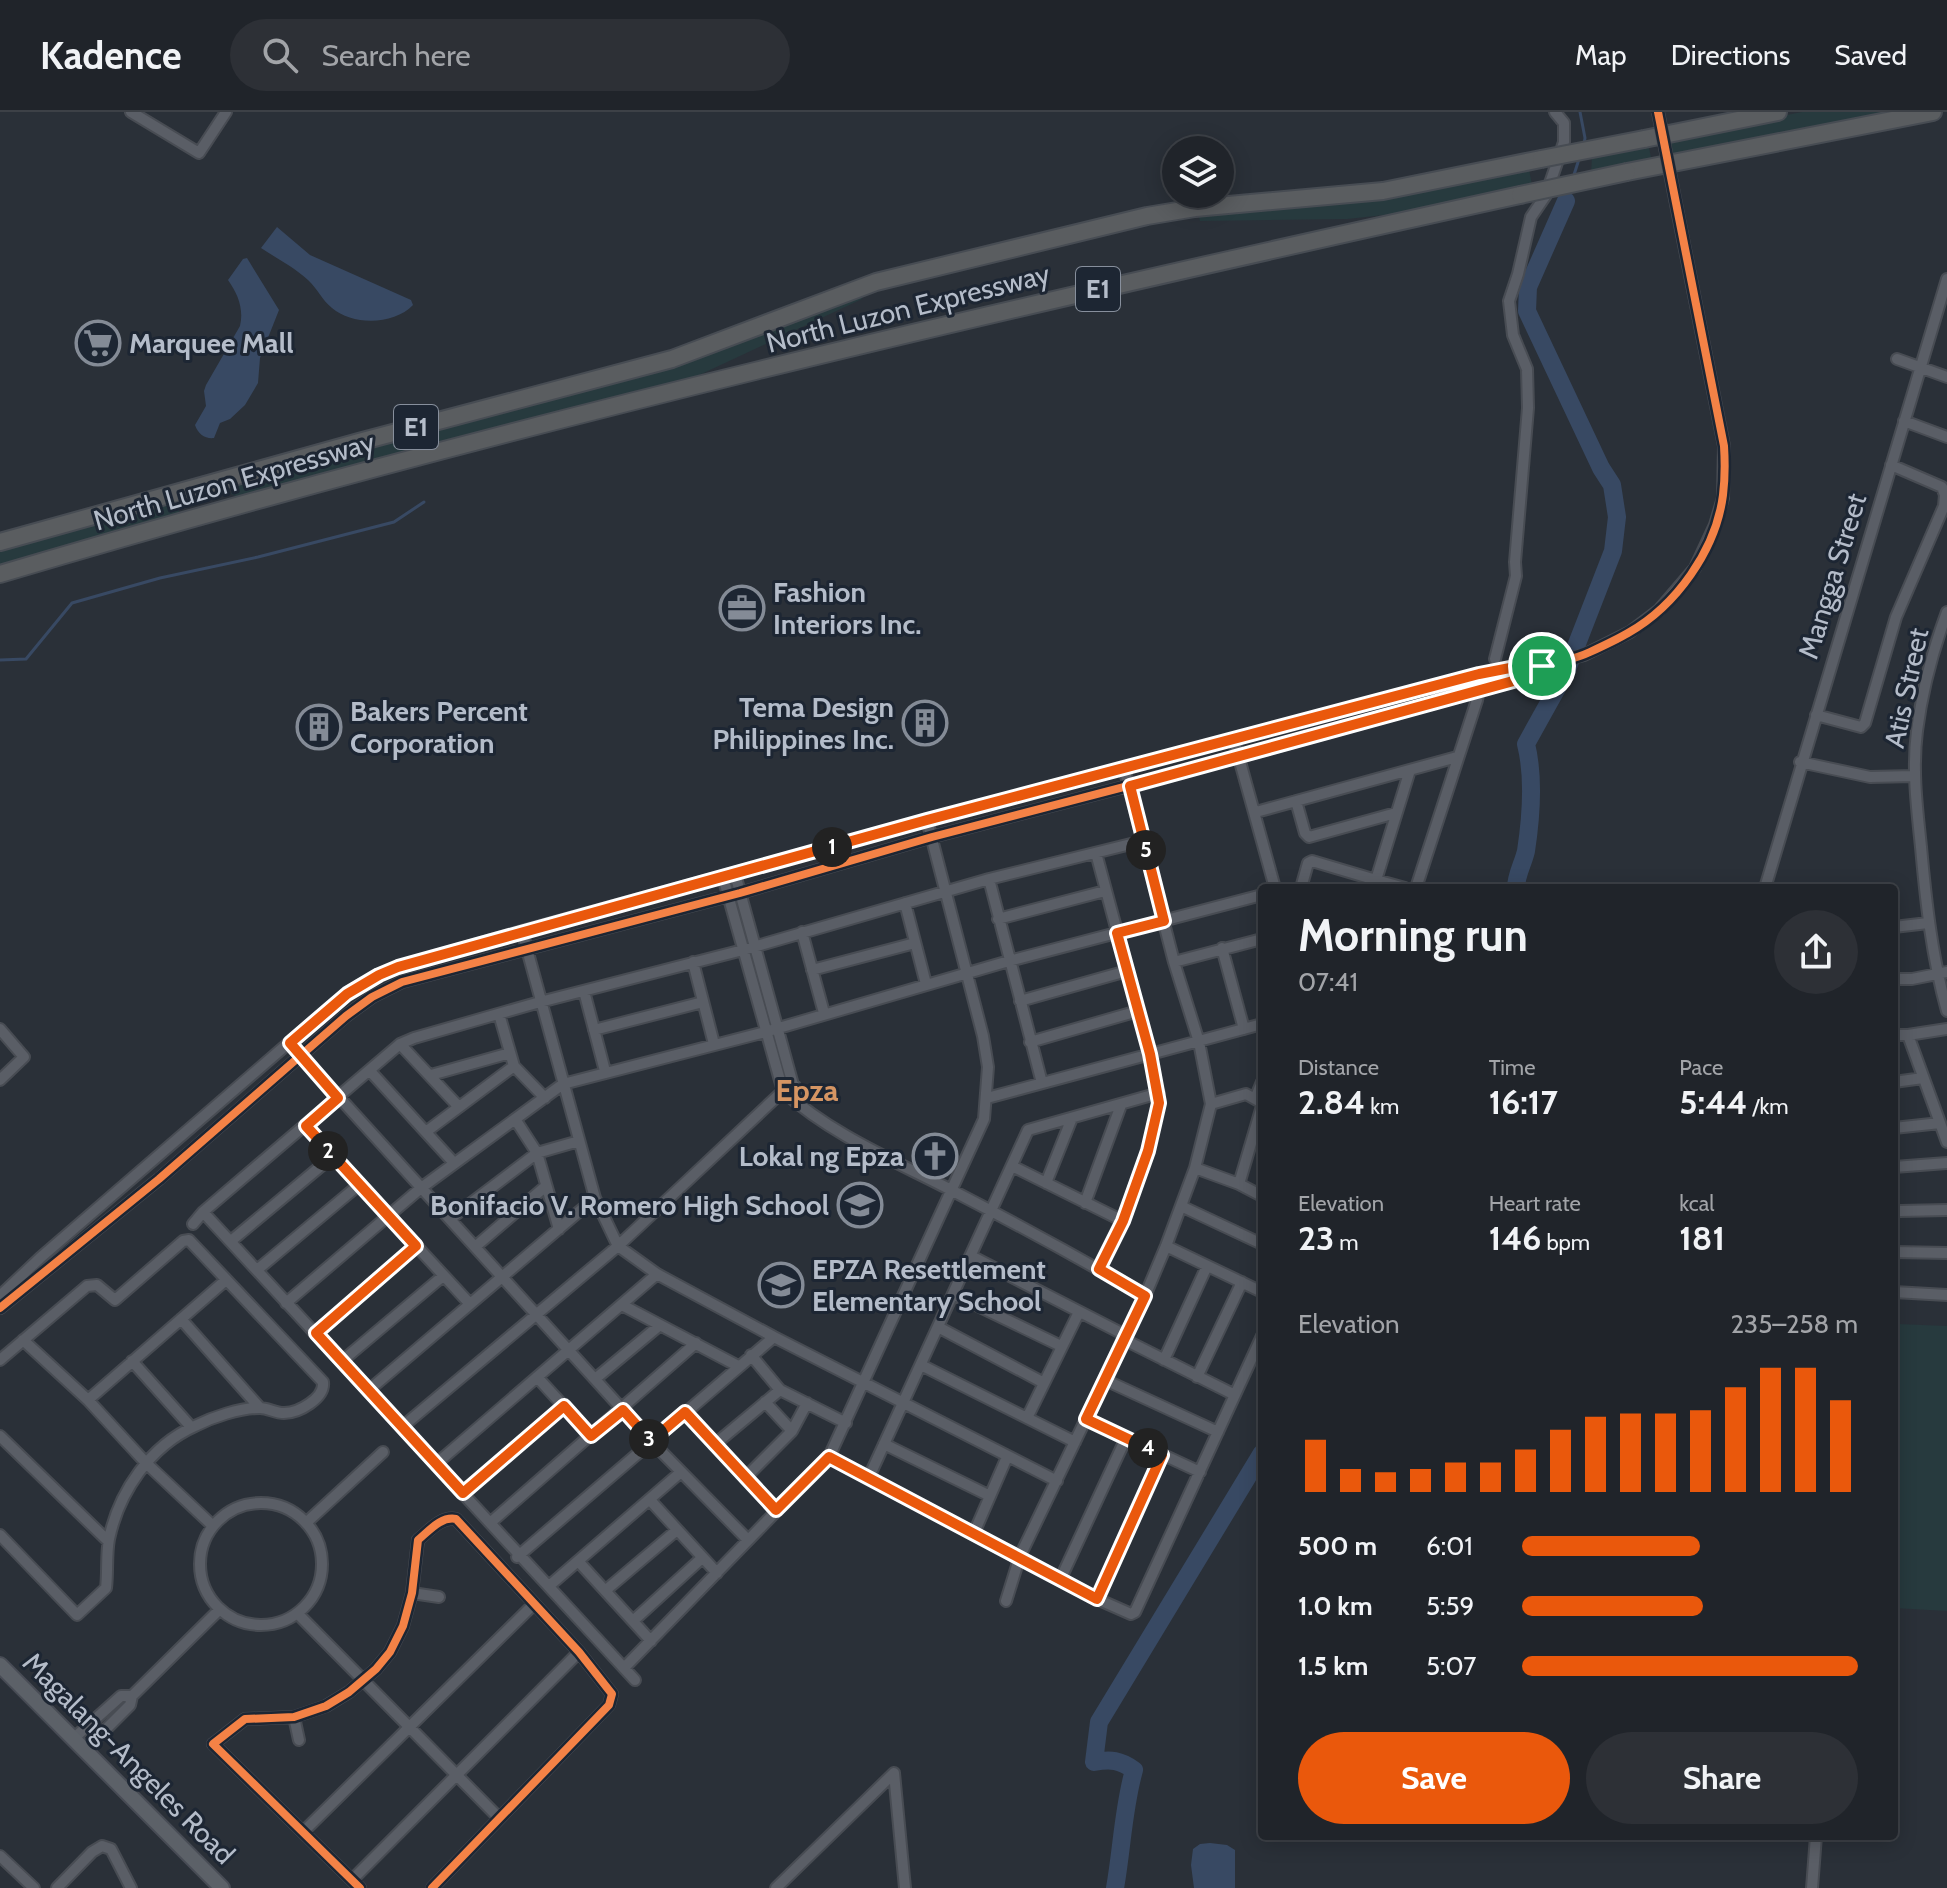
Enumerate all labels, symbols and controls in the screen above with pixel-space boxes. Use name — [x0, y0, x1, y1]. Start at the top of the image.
search box — [230, 19, 790, 91]
text: Kadence — [40, 32, 182, 79]
icon: search — [258, 33, 302, 77]
text: Search here — [322, 37, 471, 74]
text: Map — [1575, 38, 1627, 72]
text: Directions — [1671, 38, 1790, 72]
text: Saved — [1834, 38, 1907, 72]
map controls — [1162, 136, 1234, 208]
button: layers — [1162, 136, 1234, 208]
street label: North Luzon Expressway — [763, 256, 1053, 360]
road number: E1 — [1076, 267, 1120, 311]
supermarket icon: Marquee Mall — [74, 319, 122, 367]
place label: Marquee Mall — [129, 326, 294, 360]
road number: E1 — [394, 405, 438, 449]
street label: North Luzon Expressway — [90, 425, 378, 537]
street label: Mangga Street — [1791, 489, 1873, 663]
place label: Fashion Interiors Inc. — [773, 575, 921, 641]
office icon: Fashion Interiors Inc. — [718, 584, 766, 632]
street label: Atis Street — [1877, 625, 1935, 751]
pin — [1508, 632, 1576, 700]
icon: arrive — [1520, 644, 1564, 688]
place label: Tema Design Philippines Inc. — [712, 690, 894, 756]
place label: Bakers Percent Corporation — [350, 694, 528, 760]
building icon: Tema Design Philippines Inc. — [901, 699, 949, 747]
building icon: Bakers Percent Corporation — [295, 703, 343, 751]
pin: 1 — [812, 827, 852, 867]
pin: 5 — [1126, 830, 1166, 870]
text: 1 — [828, 833, 836, 860]
text: 5 — [1140, 836, 1152, 863]
text: Morning run — [1298, 909, 1528, 962]
button: share — [1774, 910, 1858, 994]
text: 07:41 — [1298, 966, 1358, 998]
text: Distance — [1298, 1054, 1379, 1081]
text: Time — [1489, 1054, 1535, 1081]
text: Pace — [1679, 1054, 1723, 1081]
district label: Epza — [776, 1072, 839, 1109]
text: 2.84 — [1298, 1081, 1365, 1123]
text: 16:17 — [1489, 1081, 1558, 1123]
text: 5:44 — [1679, 1081, 1747, 1123]
text: km — [1365, 1093, 1399, 1120]
text: /km — [1747, 1093, 1789, 1120]
pin: 2 — [308, 1131, 348, 1171]
church icon: Lokal ng Epza — [911, 1132, 959, 1180]
text: 2 — [322, 1137, 334, 1164]
place label: Lokal ng Epza — [739, 1139, 904, 1173]
school or university icon: Bonifacio V. Romero High School — [836, 1181, 884, 1229]
place label: Bonifacio V. Romero High School — [430, 1188, 829, 1222]
text: Elevation — [1298, 1190, 1384, 1217]
text: Heart rate — [1489, 1190, 1581, 1217]
text: kcal — [1679, 1190, 1714, 1217]
text: 23 — [1298, 1217, 1334, 1259]
text: 146 — [1489, 1217, 1541, 1259]
text: 181 — [1679, 1217, 1725, 1259]
text: m — [1334, 1229, 1359, 1256]
text: bpm — [1541, 1229, 1590, 1256]
place label: EPZA Resettlement Elementary School — [812, 1252, 1046, 1318]
school or university icon: EPZA Resettlement Elementary School — [757, 1261, 805, 1309]
text: Elevation — [1298, 1308, 1400, 1340]
text: 235–258 m — [1730, 1308, 1858, 1340]
pin: 3 — [629, 1419, 669, 1459]
text: 3 — [643, 1425, 655, 1452]
pin: 4 — [1128, 1428, 1168, 1468]
text: 4 — [1141, 1434, 1155, 1461]
text: 500 m — [1298, 1530, 1377, 1562]
text: 6:01 — [1426, 1530, 1473, 1562]
text: 1.0 km — [1298, 1590, 1373, 1622]
text: 5:59 — [1426, 1590, 1474, 1622]
street label: Magalang-Angeles Road — [16, 1645, 242, 1871]
text: 1.5 km — [1298, 1650, 1368, 1682]
text: 5:07 — [1426, 1650, 1476, 1682]
button: Save — [1298, 1732, 1570, 1824]
button: Share — [1586, 1732, 1858, 1824]

